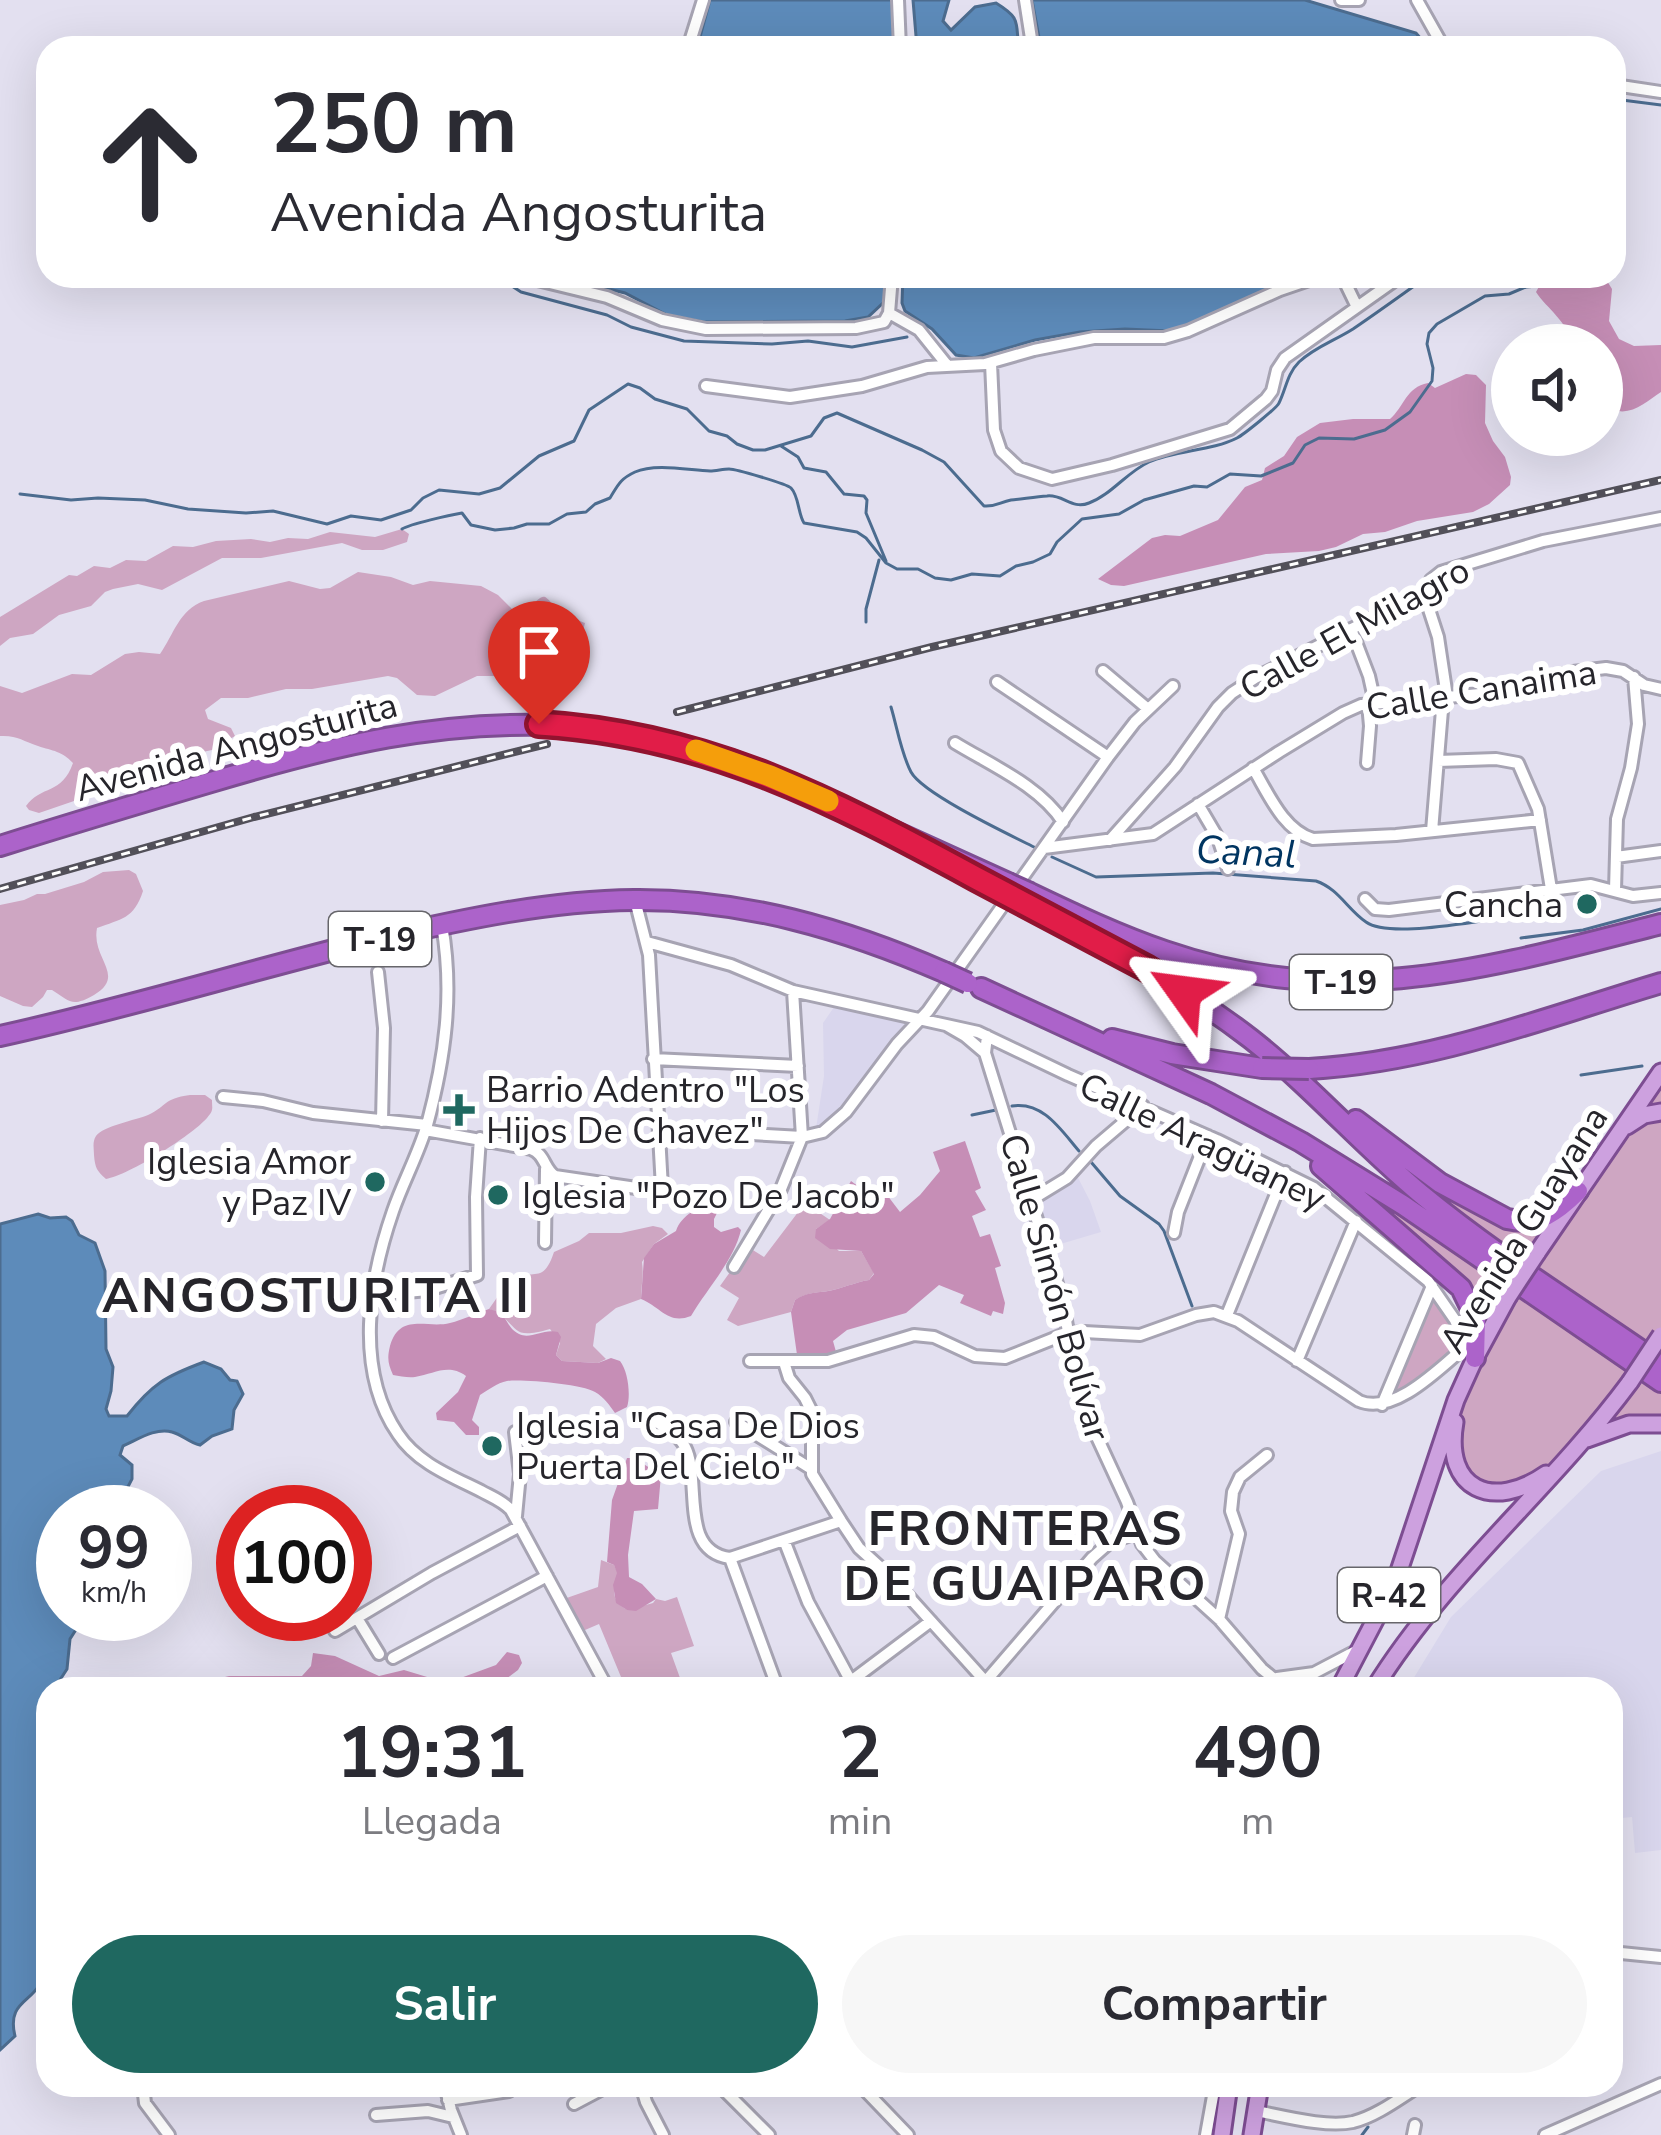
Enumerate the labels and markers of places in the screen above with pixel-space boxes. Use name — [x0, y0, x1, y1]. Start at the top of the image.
pin — [488, 601, 590, 724]
place label: Cancha — [1444, 881, 1563, 930]
marker: Cancha — [1574, 891, 1600, 917]
place label: Barrio Adentro "Los Hijos De Chavez" — [486, 1066, 805, 1156]
marker: Barrio Adentro "Los Hijos De Chavez" — [443, 1094, 475, 1126]
place label: Iglesia Amor y Paz IV — [147, 1138, 351, 1228]
marker: Iglesia Amor y Paz IV — [362, 1169, 388, 1195]
place label: Iglesia "Pozo De Jacob" — [522, 1172, 895, 1221]
marker: Iglesia "Pozo De Jacob" — [485, 1182, 511, 1208]
place label: Iglesia "Casa De Dios Puerta Del Cielo" — [516, 1402, 860, 1492]
marker: Iglesia "Casa De Dios Puerta Del Cielo" — [479, 1433, 505, 1459]

